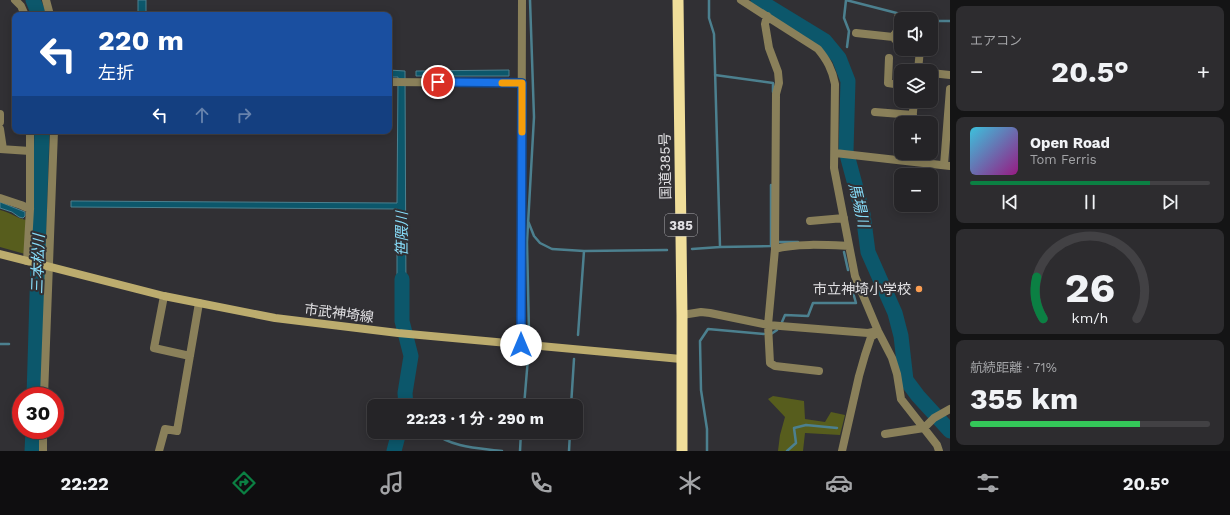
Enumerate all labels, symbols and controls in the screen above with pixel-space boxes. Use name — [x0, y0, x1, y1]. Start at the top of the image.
map controls — [894, 12, 938, 212]
button: sound — [894, 12, 938, 56]
text: 220 m — [98, 24, 184, 57]
icon: left — [32, 28, 84, 80]
text: エアコン — [970, 33, 1022, 48]
text: 20.5° — [1051, 54, 1129, 89]
text: − — [970, 59, 983, 84]
text: + — [1197, 59, 1210, 84]
text: 左折 — [98, 62, 134, 83]
button: layers — [894, 64, 938, 108]
pin — [421, 65, 455, 99]
icon: arrive — [427, 71, 449, 93]
icon: left — [149, 104, 171, 126]
icon: ahead — [191, 104, 213, 126]
icon: right — [233, 104, 255, 126]
button: + — [894, 116, 938, 160]
street label: 国道385号 — [656, 132, 674, 200]
text: Open Road — [1030, 134, 1110, 152]
text: Tom Ferris — [1030, 152, 1097, 167]
button: − — [894, 168, 938, 212]
water label: 馬場川 — [845, 181, 873, 231]
icon: previous — [999, 191, 1021, 213]
icon: pause — [1079, 191, 1101, 213]
icon: next — [1159, 191, 1181, 213]
water label: 笹隈川 — [393, 210, 411, 257]
road number: 385 — [665, 214, 697, 236]
water label: 三本松川 — [28, 232, 48, 294]
text: 26 — [1065, 263, 1115, 312]
place label: 市立神埼小学校 — [813, 281, 911, 297]
marker: 市立神埼小学校 — [914, 284, 924, 294]
street label: 市武神埼線 — [303, 301, 375, 325]
text: km/h — [1072, 310, 1108, 326]
position arrow — [500, 324, 542, 366]
text: 航続距離 · 71% — [970, 360, 1057, 375]
text: 355 km — [970, 381, 1078, 416]
speed limit sign: 30 — [12, 387, 64, 439]
text: 22:23 · 1 分 · 290 m — [406, 410, 544, 428]
icon: directions — [230, 469, 258, 497]
icon: music — [378, 469, 406, 497]
icon: phone — [527, 469, 555, 497]
icon: climate — [676, 469, 704, 497]
icon: car — [825, 469, 853, 497]
icon: filters — [974, 469, 1002, 497]
text: 22:22 — [60, 473, 109, 494]
text: 20.5° — [1123, 473, 1169, 494]

